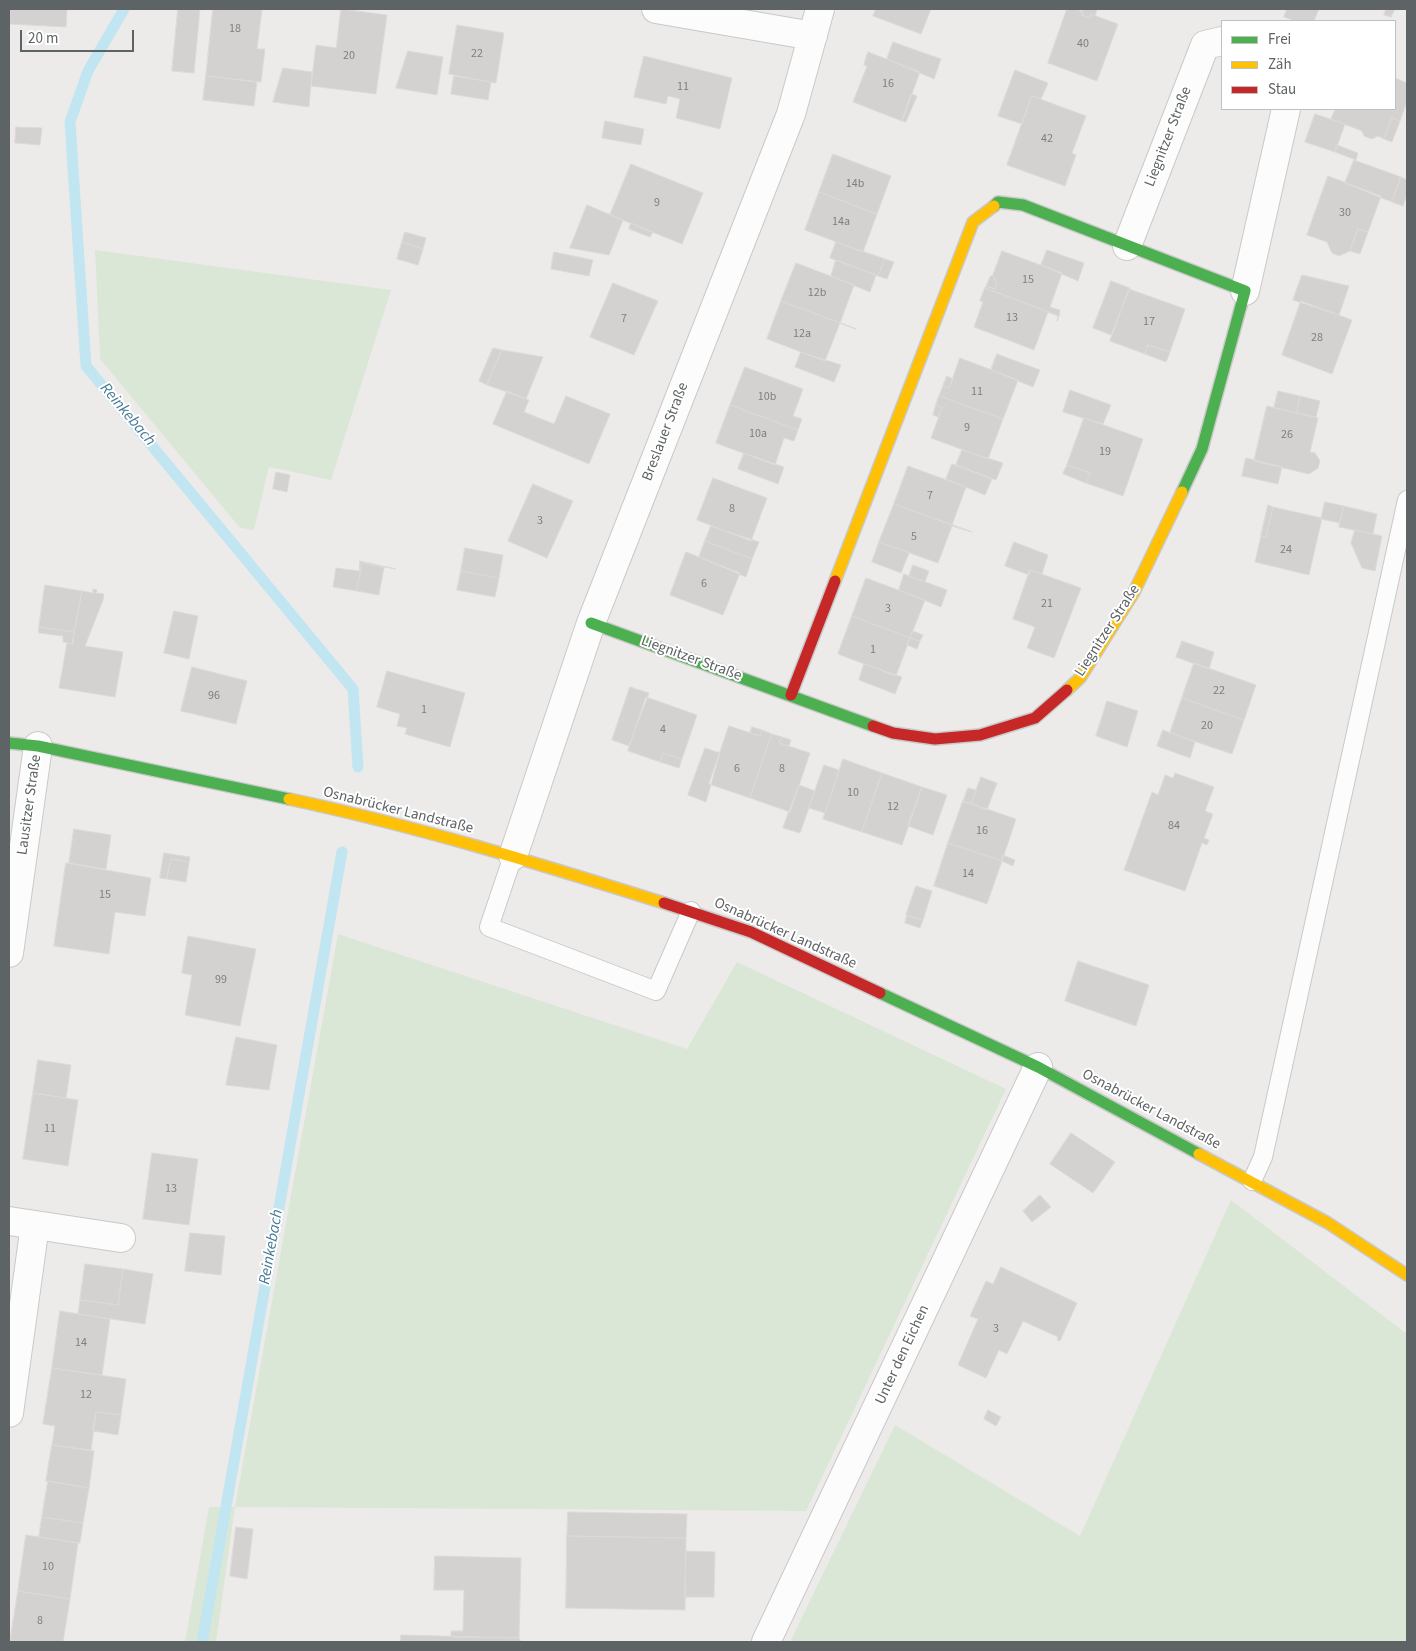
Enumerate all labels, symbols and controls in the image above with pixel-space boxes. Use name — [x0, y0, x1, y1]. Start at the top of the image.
scale bar — [22, 20, 136, 52]
legend — [1221, 20, 1396, 110]
house number: 18 — [229, 22, 241, 36]
text: 20 m — [28, 28, 58, 49]
text: Frei — [1268, 29, 1291, 50]
house number: 40 — [1077, 37, 1089, 51]
house number: 22 — [471, 47, 483, 61]
house number: 20 — [343, 49, 355, 63]
text: Zäh — [1268, 54, 1292, 75]
house number: 16 — [882, 77, 894, 91]
text: Stau — [1268, 79, 1296, 100]
house number: 11 — [677, 80, 689, 94]
street label: Liegnitzer Straße — [1142, 84, 1196, 190]
house number: 42 — [1041, 132, 1053, 146]
house number: 14b — [846, 177, 864, 191]
house number: 9 — [654, 196, 660, 210]
house number: 30 — [1339, 206, 1351, 220]
house number: 14a — [832, 215, 850, 229]
house number: 15 — [1022, 273, 1034, 287]
house number: 12b — [808, 286, 826, 300]
house number: 13 — [1006, 311, 1018, 325]
house number: 7 — [621, 312, 627, 326]
house number: 17 — [1143, 315, 1155, 329]
house number: 12a — [793, 327, 811, 341]
house number: 28 — [1311, 331, 1323, 345]
water label: Reinkebach — [95, 380, 159, 450]
street label: Breslauer Straße — [639, 380, 693, 484]
house number: 11 — [971, 385, 983, 399]
house number: 10b — [758, 390, 776, 404]
house number: 9 — [964, 421, 970, 435]
house number: 10a — [749, 427, 767, 441]
house number: 26 — [1281, 428, 1293, 442]
house number: 19 — [1099, 445, 1111, 459]
house number: 7 — [927, 489, 933, 503]
house number: 8 — [729, 502, 735, 516]
house number: 3 — [537, 514, 543, 528]
house number: 5 — [911, 530, 917, 544]
house number: 24 — [1280, 543, 1292, 557]
house number: 6 — [701, 577, 707, 591]
street label: Liegnitzer Straße — [1072, 582, 1144, 680]
house number: 21 — [1041, 597, 1053, 611]
house number: 3 — [885, 602, 891, 616]
street label: Liegnitzer Straße — [638, 632, 744, 686]
house number: 1 — [870, 643, 876, 657]
house number: 22 — [1213, 684, 1225, 698]
house number: 96 — [208, 689, 220, 703]
house number: 1 — [421, 703, 427, 717]
house number: 20 — [1201, 719, 1213, 733]
house number: 4 — [660, 723, 666, 737]
street label: Lausitzer Straße — [14, 754, 46, 856]
house number: 6 — [734, 762, 740, 776]
house number: 8 — [779, 762, 785, 776]
street label: Osnabrücker Landstraße — [321, 784, 475, 838]
house number: 10 — [847, 786, 859, 800]
house number: 12 — [887, 800, 899, 814]
house number: 84 — [1168, 819, 1180, 833]
house number: 16 — [976, 824, 988, 838]
house number: 14 — [962, 867, 974, 881]
house number: 15 — [99, 888, 111, 902]
street label: Osnabrücker Landstraße — [711, 894, 859, 974]
house number: 99 — [215, 973, 227, 987]
street label: Osnabrücker Landstraße — [1079, 1066, 1223, 1154]
house number: 11 — [44, 1122, 56, 1136]
house number: 13 — [165, 1182, 177, 1196]
water label: Reinkebach — [256, 1208, 288, 1286]
street label: Unter den Eichen — [872, 1302, 934, 1408]
house number: 3 — [993, 1322, 999, 1336]
house number: 14 — [75, 1336, 87, 1350]
house number: 12 — [80, 1388, 92, 1402]
house number: 10 — [42, 1560, 54, 1574]
house number: 8 — [37, 1614, 43, 1628]

